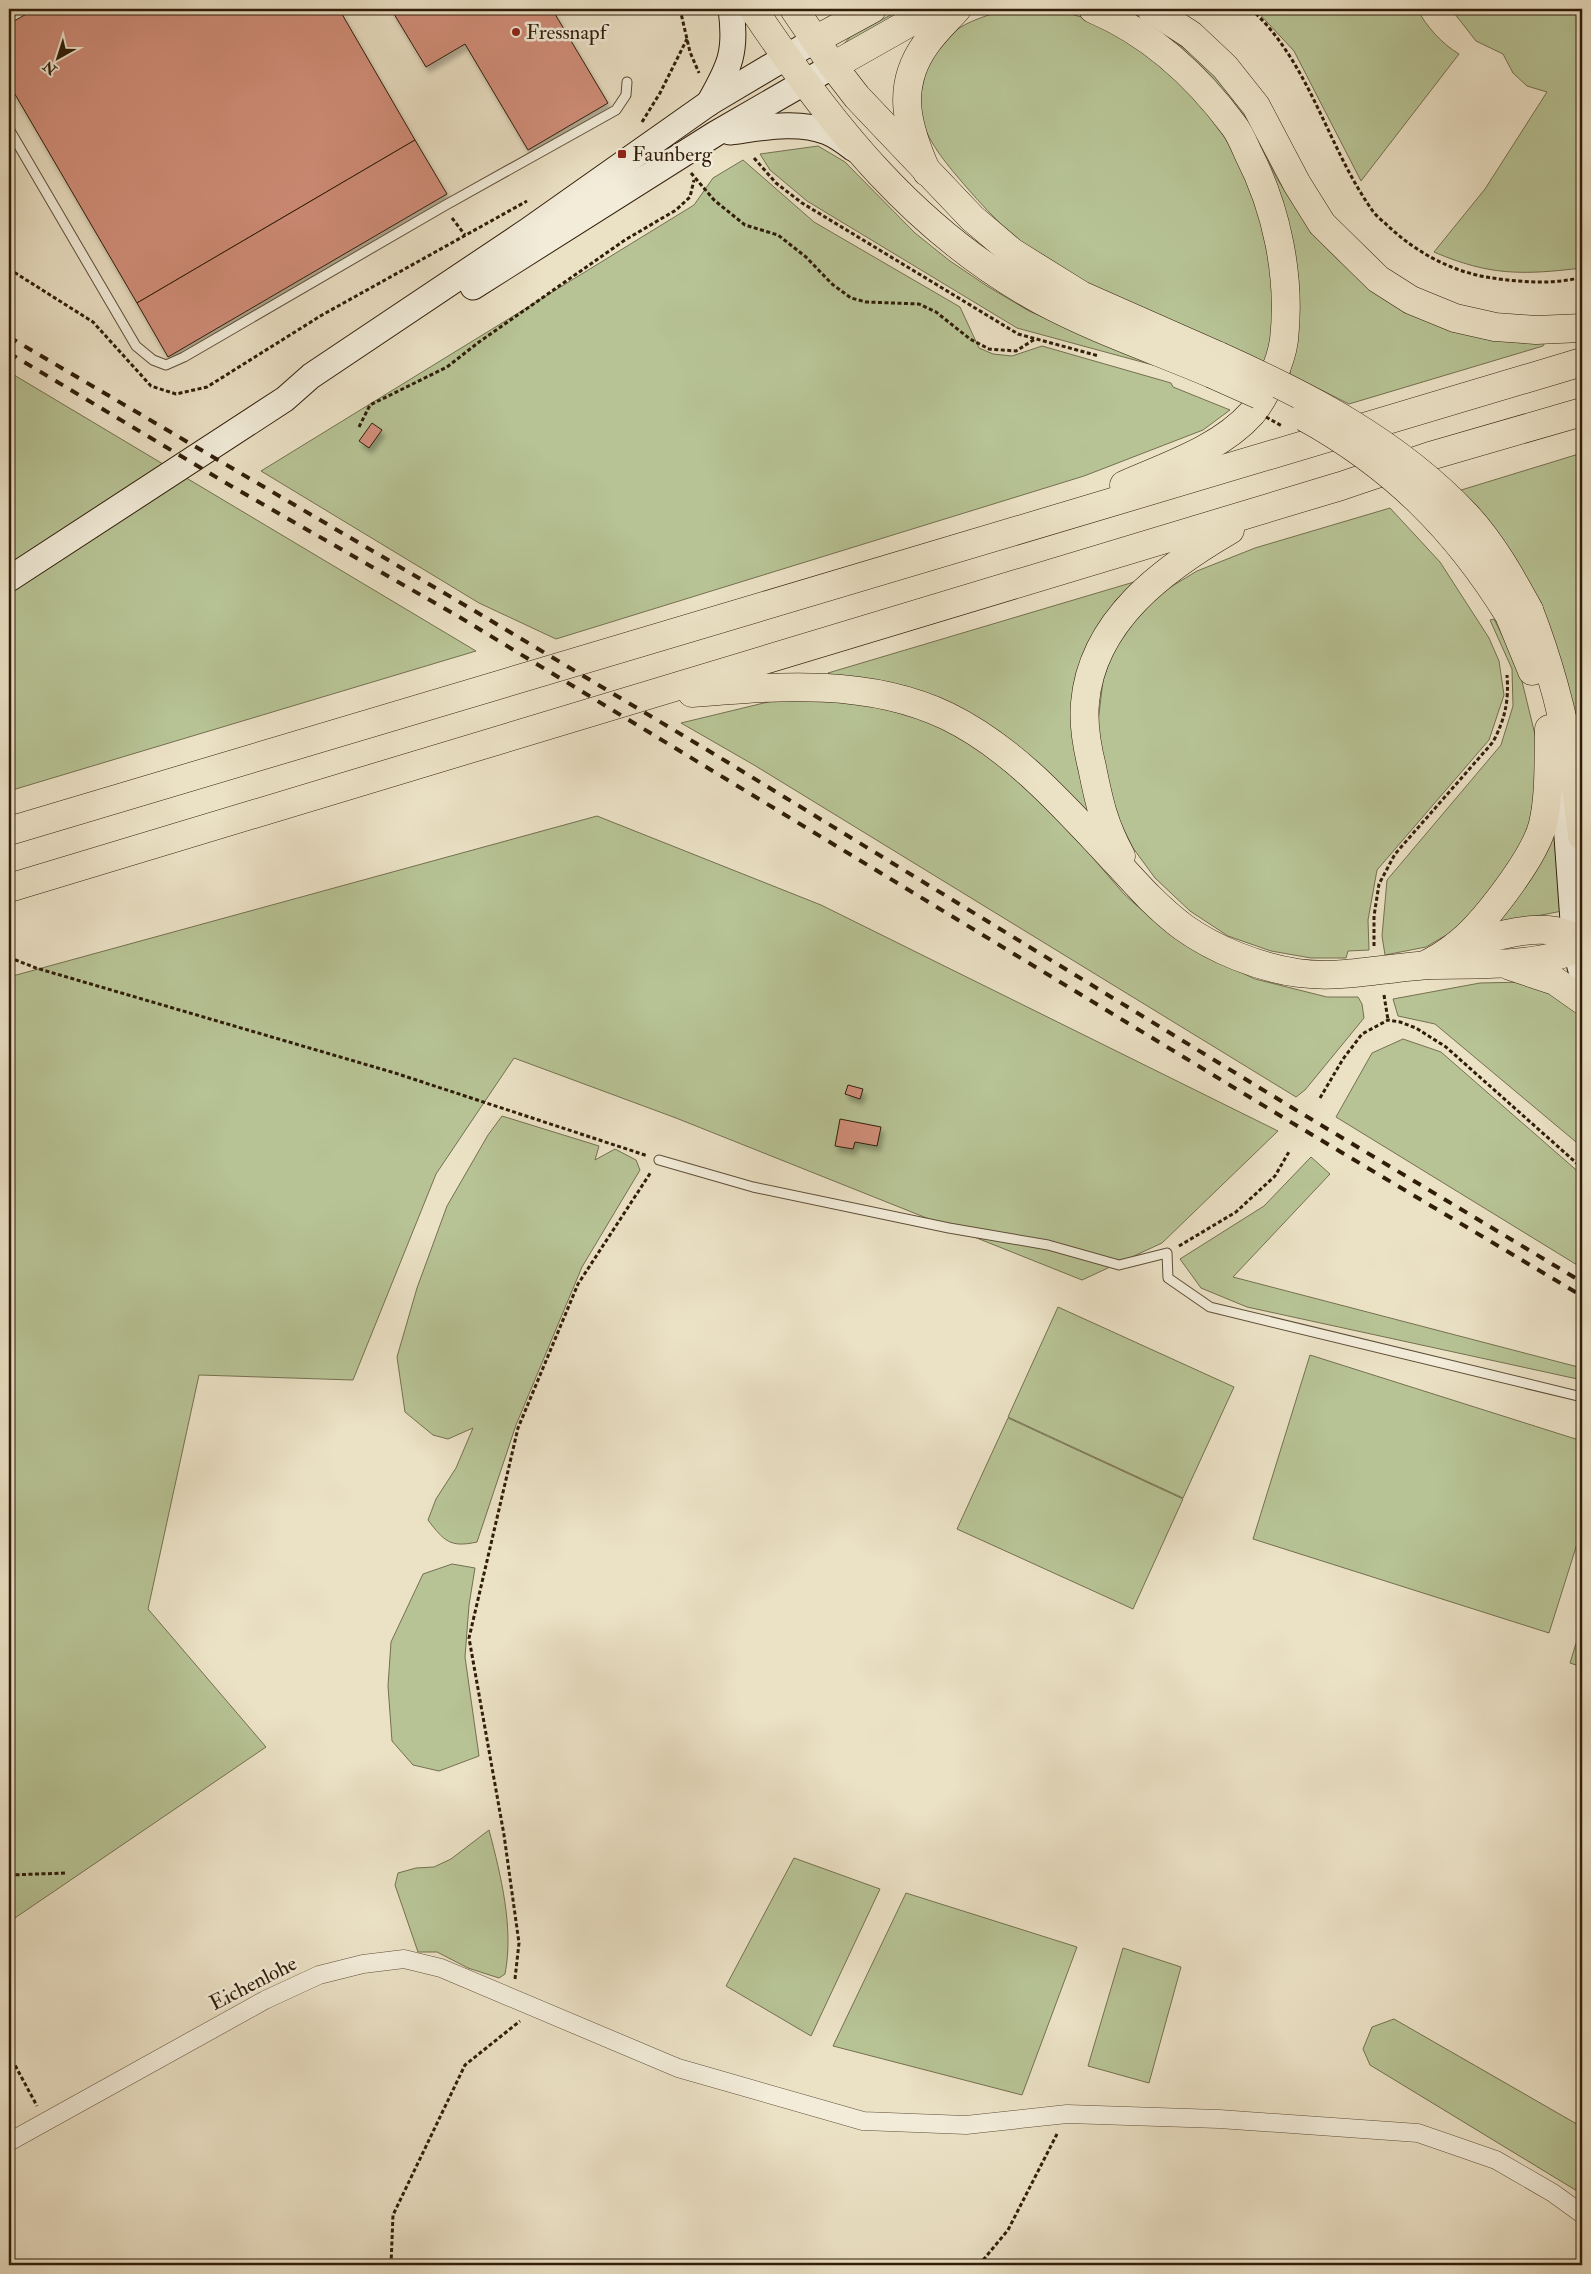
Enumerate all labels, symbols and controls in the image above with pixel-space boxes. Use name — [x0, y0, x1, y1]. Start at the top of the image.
place label: Fressnapf — [526, 19, 610, 46]
marker: Fressnapf — [510, 26, 522, 38]
north arrow — [32, 32, 82, 82]
text: N — [40, 57, 61, 79]
place label: Faunberg — [632, 141, 713, 168]
marker: Faunberg — [616, 148, 628, 160]
street label: Eichenlohe — [205, 1950, 302, 2017]

